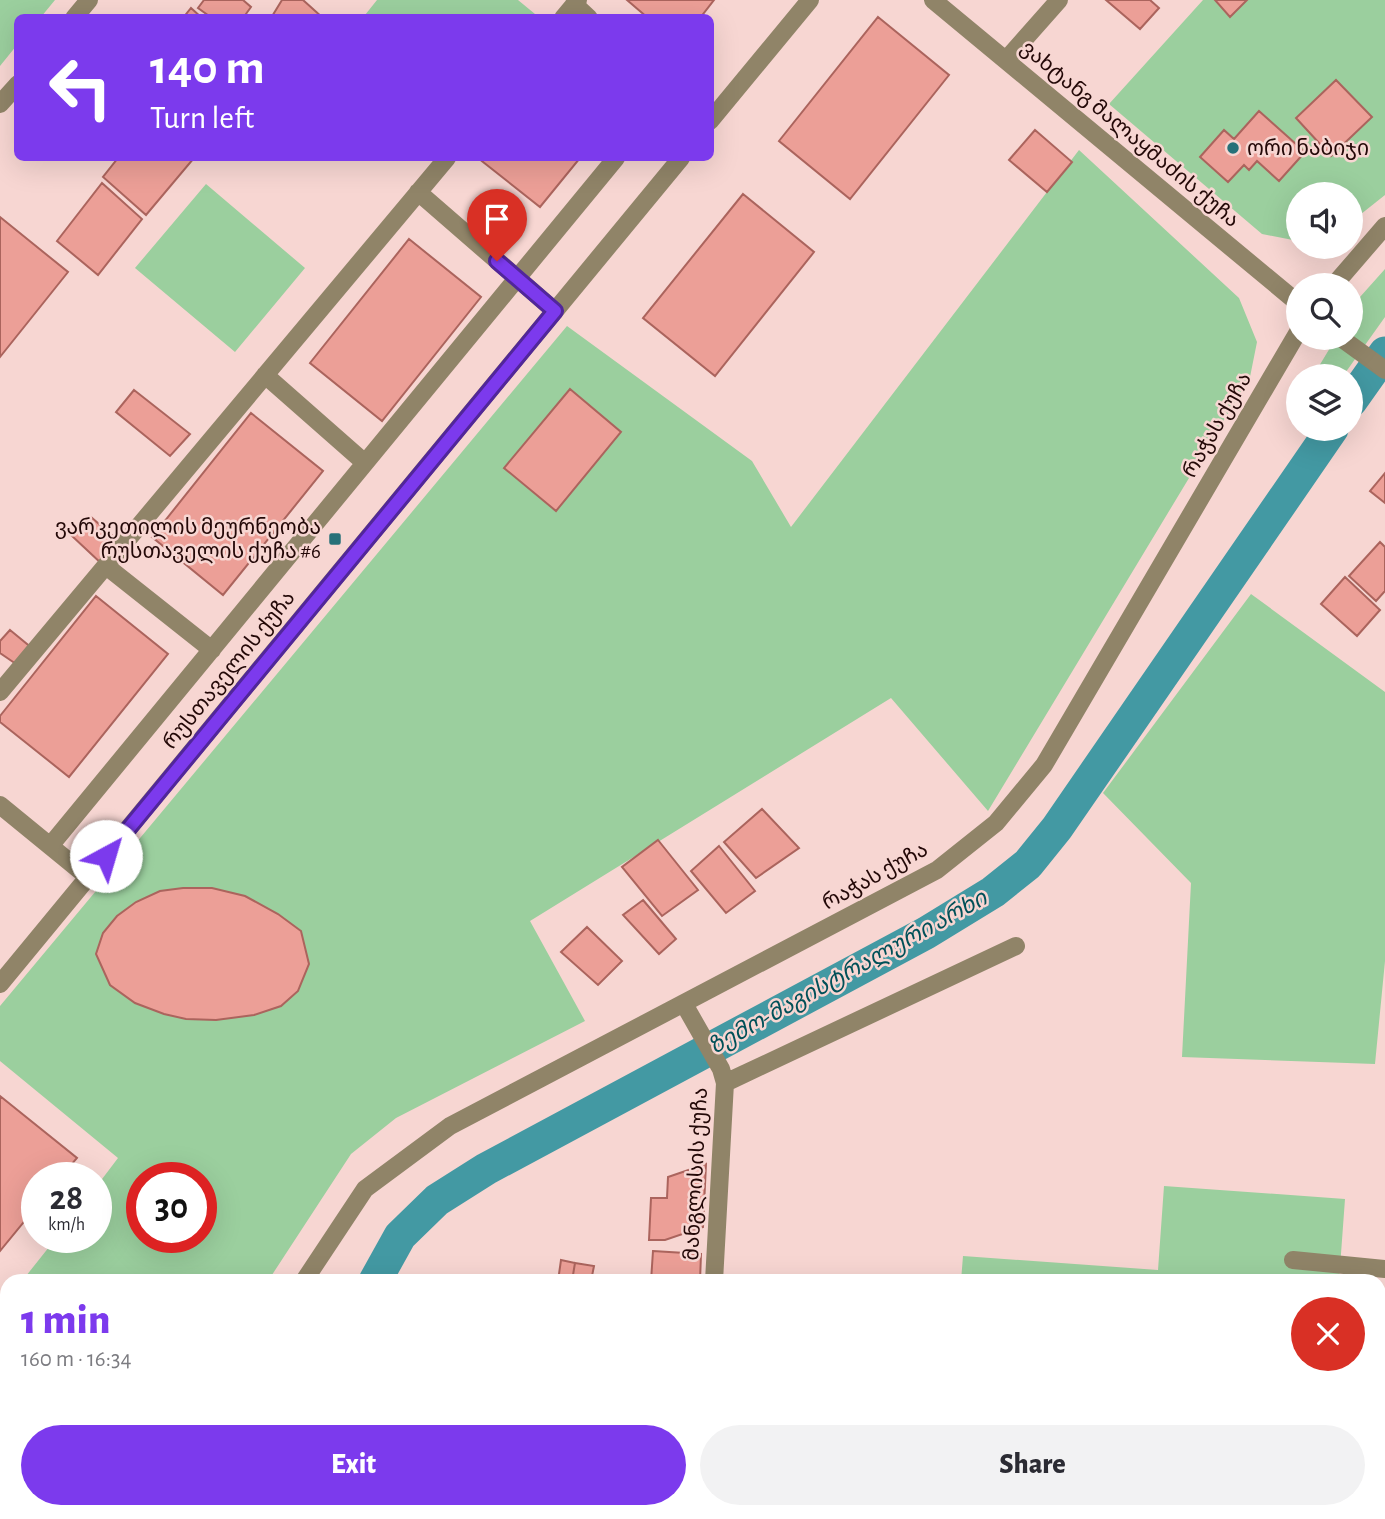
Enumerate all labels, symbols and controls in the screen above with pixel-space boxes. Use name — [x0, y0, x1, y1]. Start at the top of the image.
street label: ვახტანგ მალაყმაძის ქუჩა — [1016, 37, 1243, 233]
icon: left — [35, 42, 126, 133]
text: 140 m — [150, 44, 265, 93]
text: Turn left — [150, 102, 254, 134]
place label: ორი ნაბიჯი — [1247, 138, 1369, 160]
marker: ორი ნაბიჯი — [1225, 140, 1241, 156]
map controls — [1286, 182, 1363, 441]
button: sound — [1286, 182, 1363, 259]
pin — [467, 189, 527, 261]
icon: arrive — [478, 200, 516, 238]
button: search — [1286, 273, 1363, 350]
button: layers — [1286, 364, 1363, 441]
street label: რაჭას ქუჩა — [1179, 369, 1256, 481]
place label: ვარკეთილის მეურნეობა რუსთაველის ქუჩა #6 — [55, 517, 321, 564]
marker: ვარკეთილის მეურნეობა რუსთაველის ქუჩა #6 — [327, 531, 343, 547]
street label: რუსთაველის ქუჩა — [159, 587, 300, 754]
position arrow — [69, 819, 143, 893]
street label: რაჭას ქუჩა — [819, 838, 932, 914]
water label: ზემო-მაგისტრალური არხი — [705, 886, 992, 1060]
street label: მანგლისის ქუჩა — [681, 1087, 713, 1261]
speed limit sign: 30 — [126, 1162, 217, 1253]
text: 28 — [50, 1181, 83, 1216]
text: km/h — [48, 1216, 85, 1234]
button: close — [1291, 1297, 1365, 1371]
text: 1 min — [21, 1299, 110, 1341]
text: 160 m · 16:34 — [21, 1348, 131, 1371]
button: Exit — [21, 1425, 686, 1505]
button: Share — [700, 1425, 1365, 1505]

